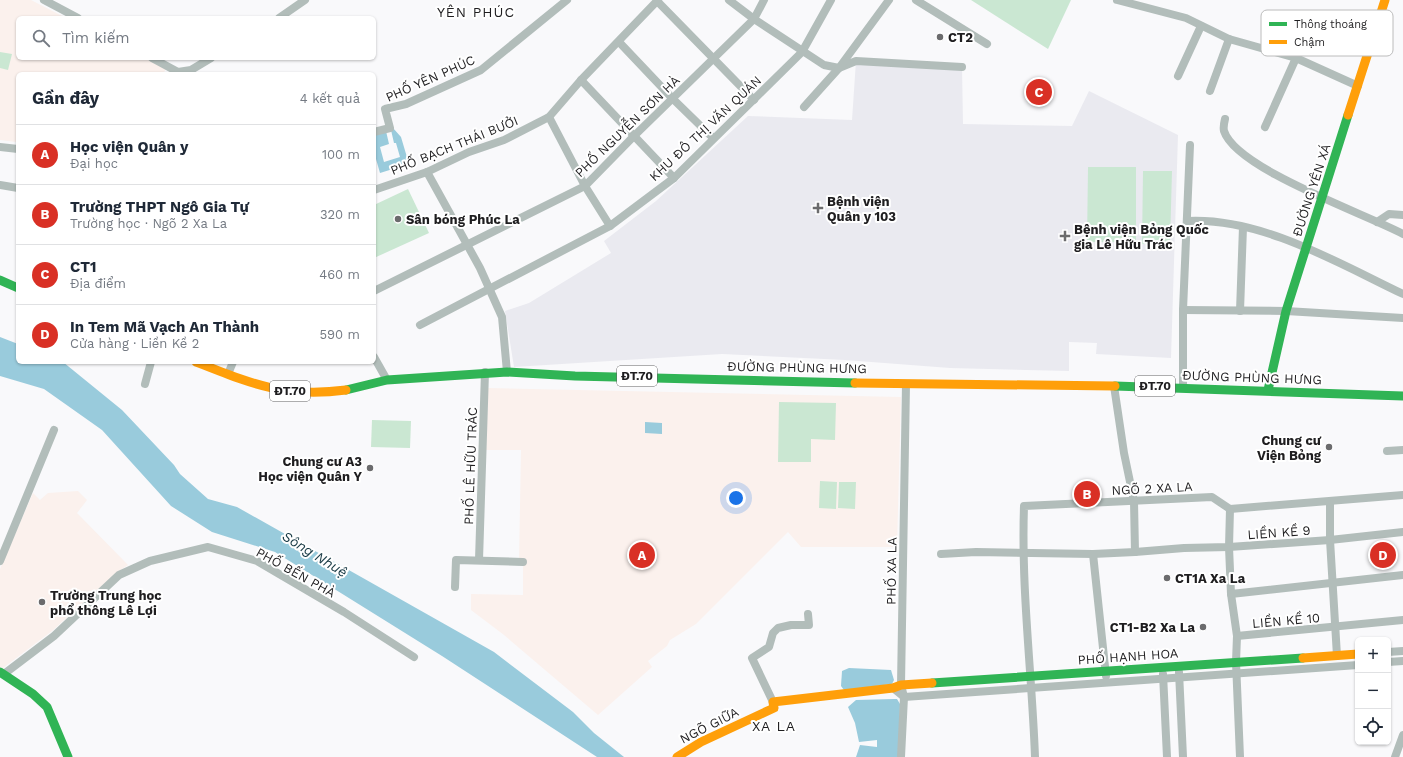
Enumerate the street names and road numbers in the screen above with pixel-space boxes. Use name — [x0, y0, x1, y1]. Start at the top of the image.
street label: PHỐ YÊN PHÚC — [382, 50, 477, 105]
street label: PHỐ NGUYỄN SƠN HÀ — [570, 70, 683, 180]
street label: KHU ĐÔ THỊ VĂN QUÁN — [646, 72, 764, 184]
street label: PHỐ BẠCH THÁI BƯỞI — [387, 111, 520, 178]
street label: ĐƯỜNG YÊN XÁ — [1288, 141, 1334, 239]
street label: ĐƯỜNG PHÙNG HƯNG — [727, 358, 867, 376]
road number: ĐT.70 — [617, 366, 657, 386]
street label: ĐƯỜNG PHÙNG HƯNG — [1182, 367, 1322, 387]
road number: ĐT.70 — [1135, 376, 1175, 396]
road number: ĐT.70 — [270, 381, 310, 401]
street label: PHỐ LÊ HỮU TRÁC — [459, 407, 480, 525]
street label: NGÕ 2 XA LA — [1111, 479, 1193, 498]
street label: LIỀN KỀ 9 — [1247, 521, 1311, 542]
street label: PHỐ XA LA — [881, 536, 900, 605]
street label: PHỐ BẾN PHÀ — [253, 543, 339, 601]
street label: LIỀN KỀ 10 — [1251, 608, 1321, 631]
street label: PHỐ HẠNH HOA — [1077, 643, 1179, 667]
street label: NGÕ GIỮA — [677, 704, 741, 747]

